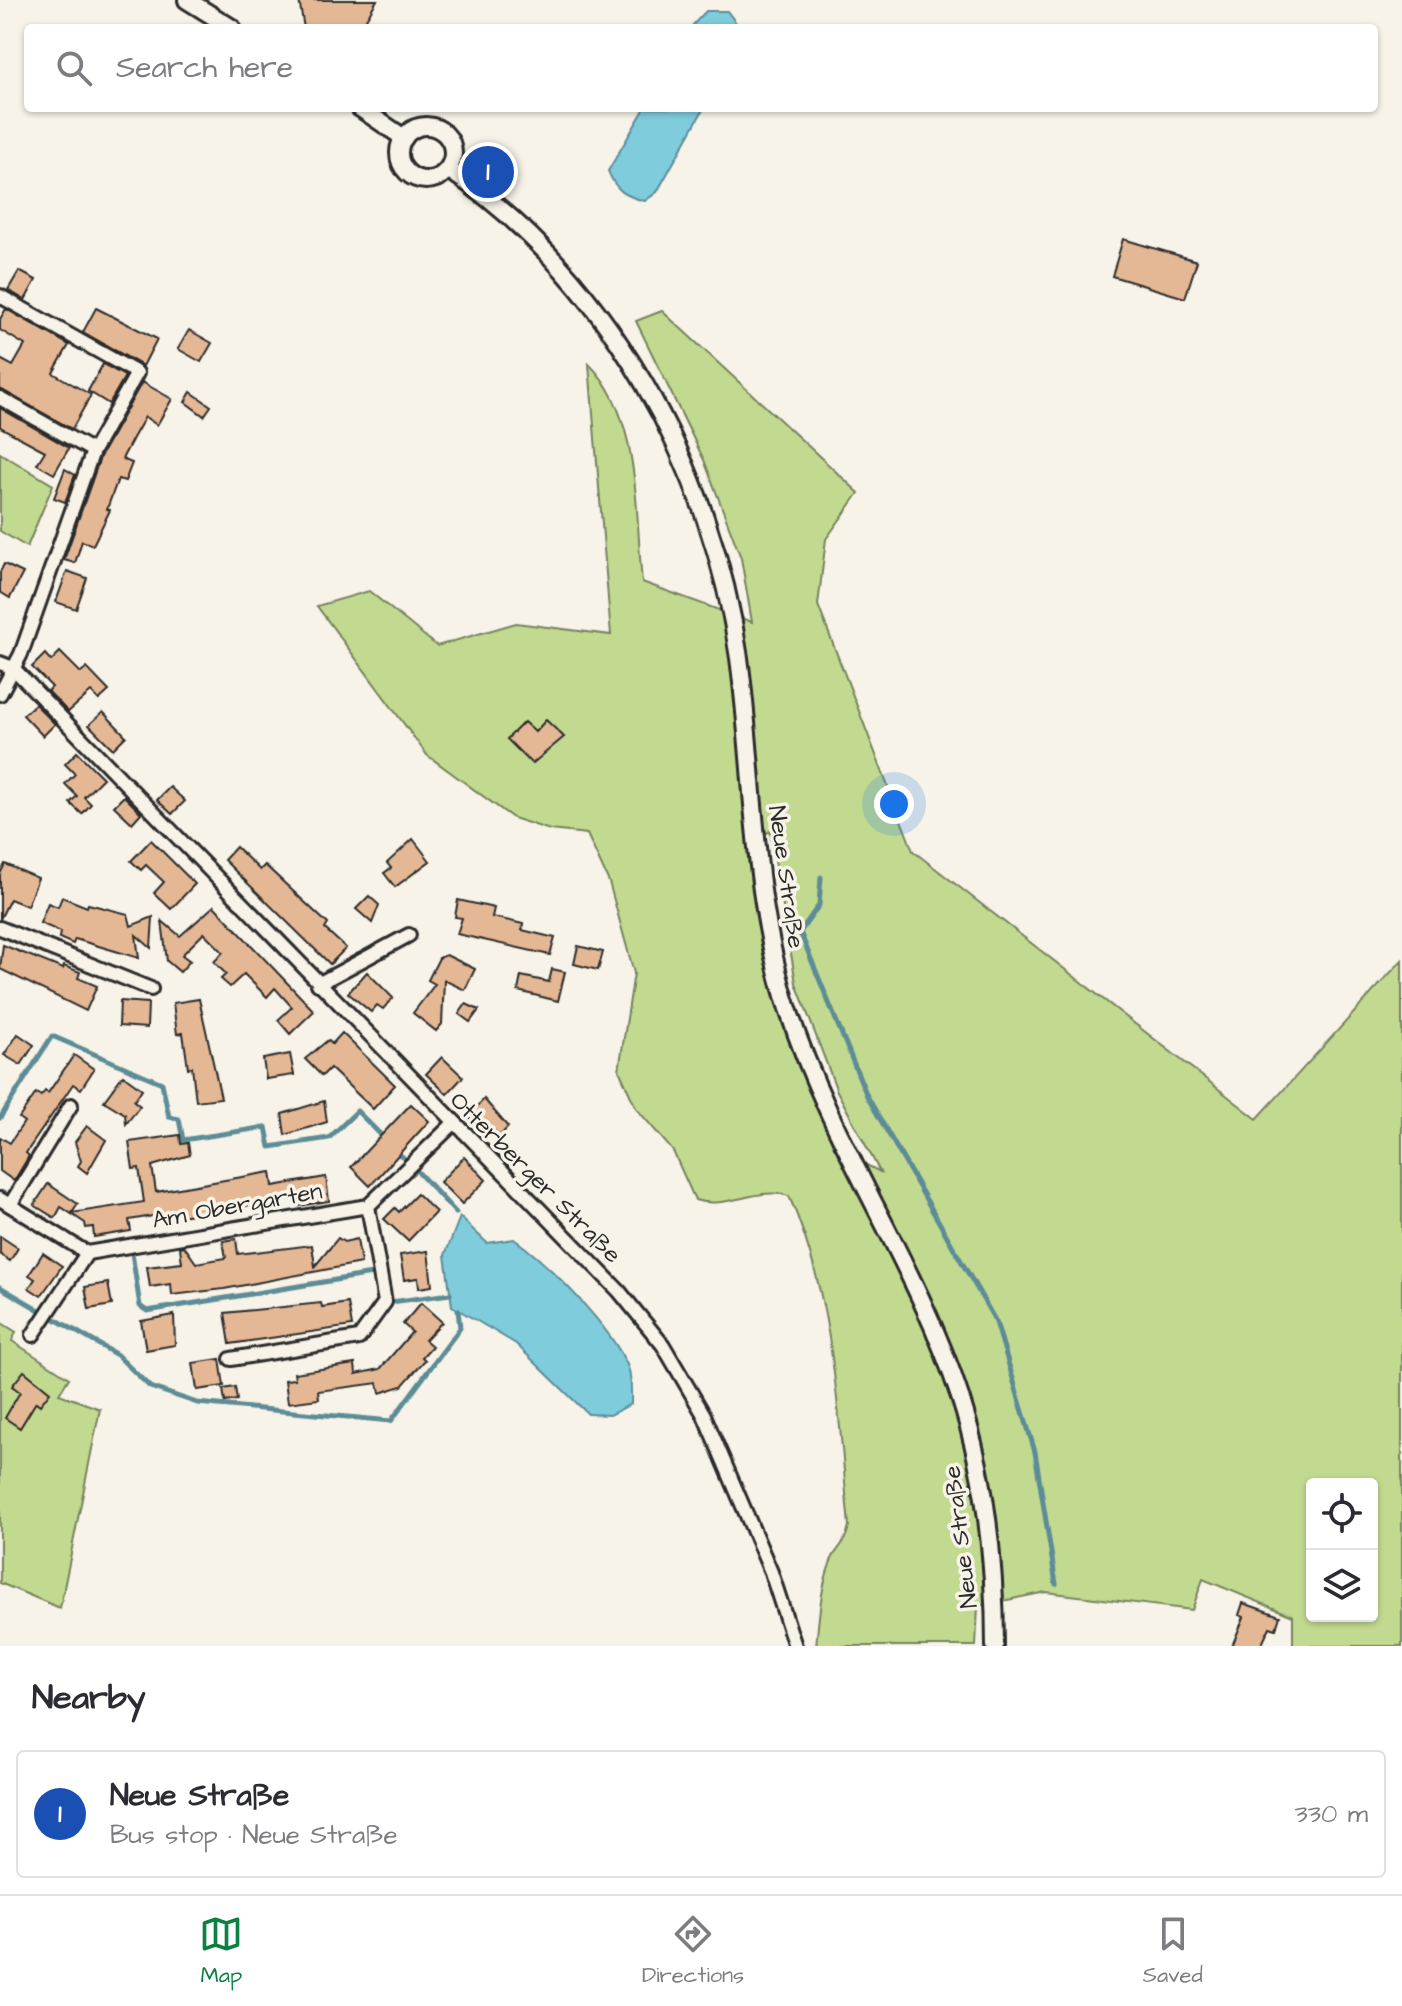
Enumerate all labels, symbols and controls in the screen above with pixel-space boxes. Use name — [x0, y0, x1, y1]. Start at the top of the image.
search box — [24, 24, 1378, 112]
icon: search — [52, 46, 96, 90]
text: Search here — [116, 47, 293, 89]
pin: 1 — [462, 142, 514, 202]
your location — [874, 784, 914, 824]
street label: Neue Straße — [759, 804, 813, 951]
street label: Otterberger Straße — [441, 1084, 629, 1272]
street label: Am Obergarten — [150, 1174, 325, 1239]
street label: Neue Straße — [935, 1464, 987, 1610]
map controls — [1306, 1478, 1378, 1622]
button: locate — [1306, 1478, 1378, 1550]
button: layers — [1306, 1550, 1378, 1622]
text: Nearby — [32, 1674, 146, 1722]
text: Neue Straße — [110, 1775, 289, 1817]
text: 1 — [58, 1796, 62, 1832]
text: 330 m — [1294, 1796, 1368, 1832]
text: Bus stop · Neue Straße — [110, 1817, 398, 1853]
tab: Map — [199, 1912, 243, 1991]
tab: Directions — [642, 1912, 744, 1991]
tab: Saved — [1143, 1912, 1203, 1991]

